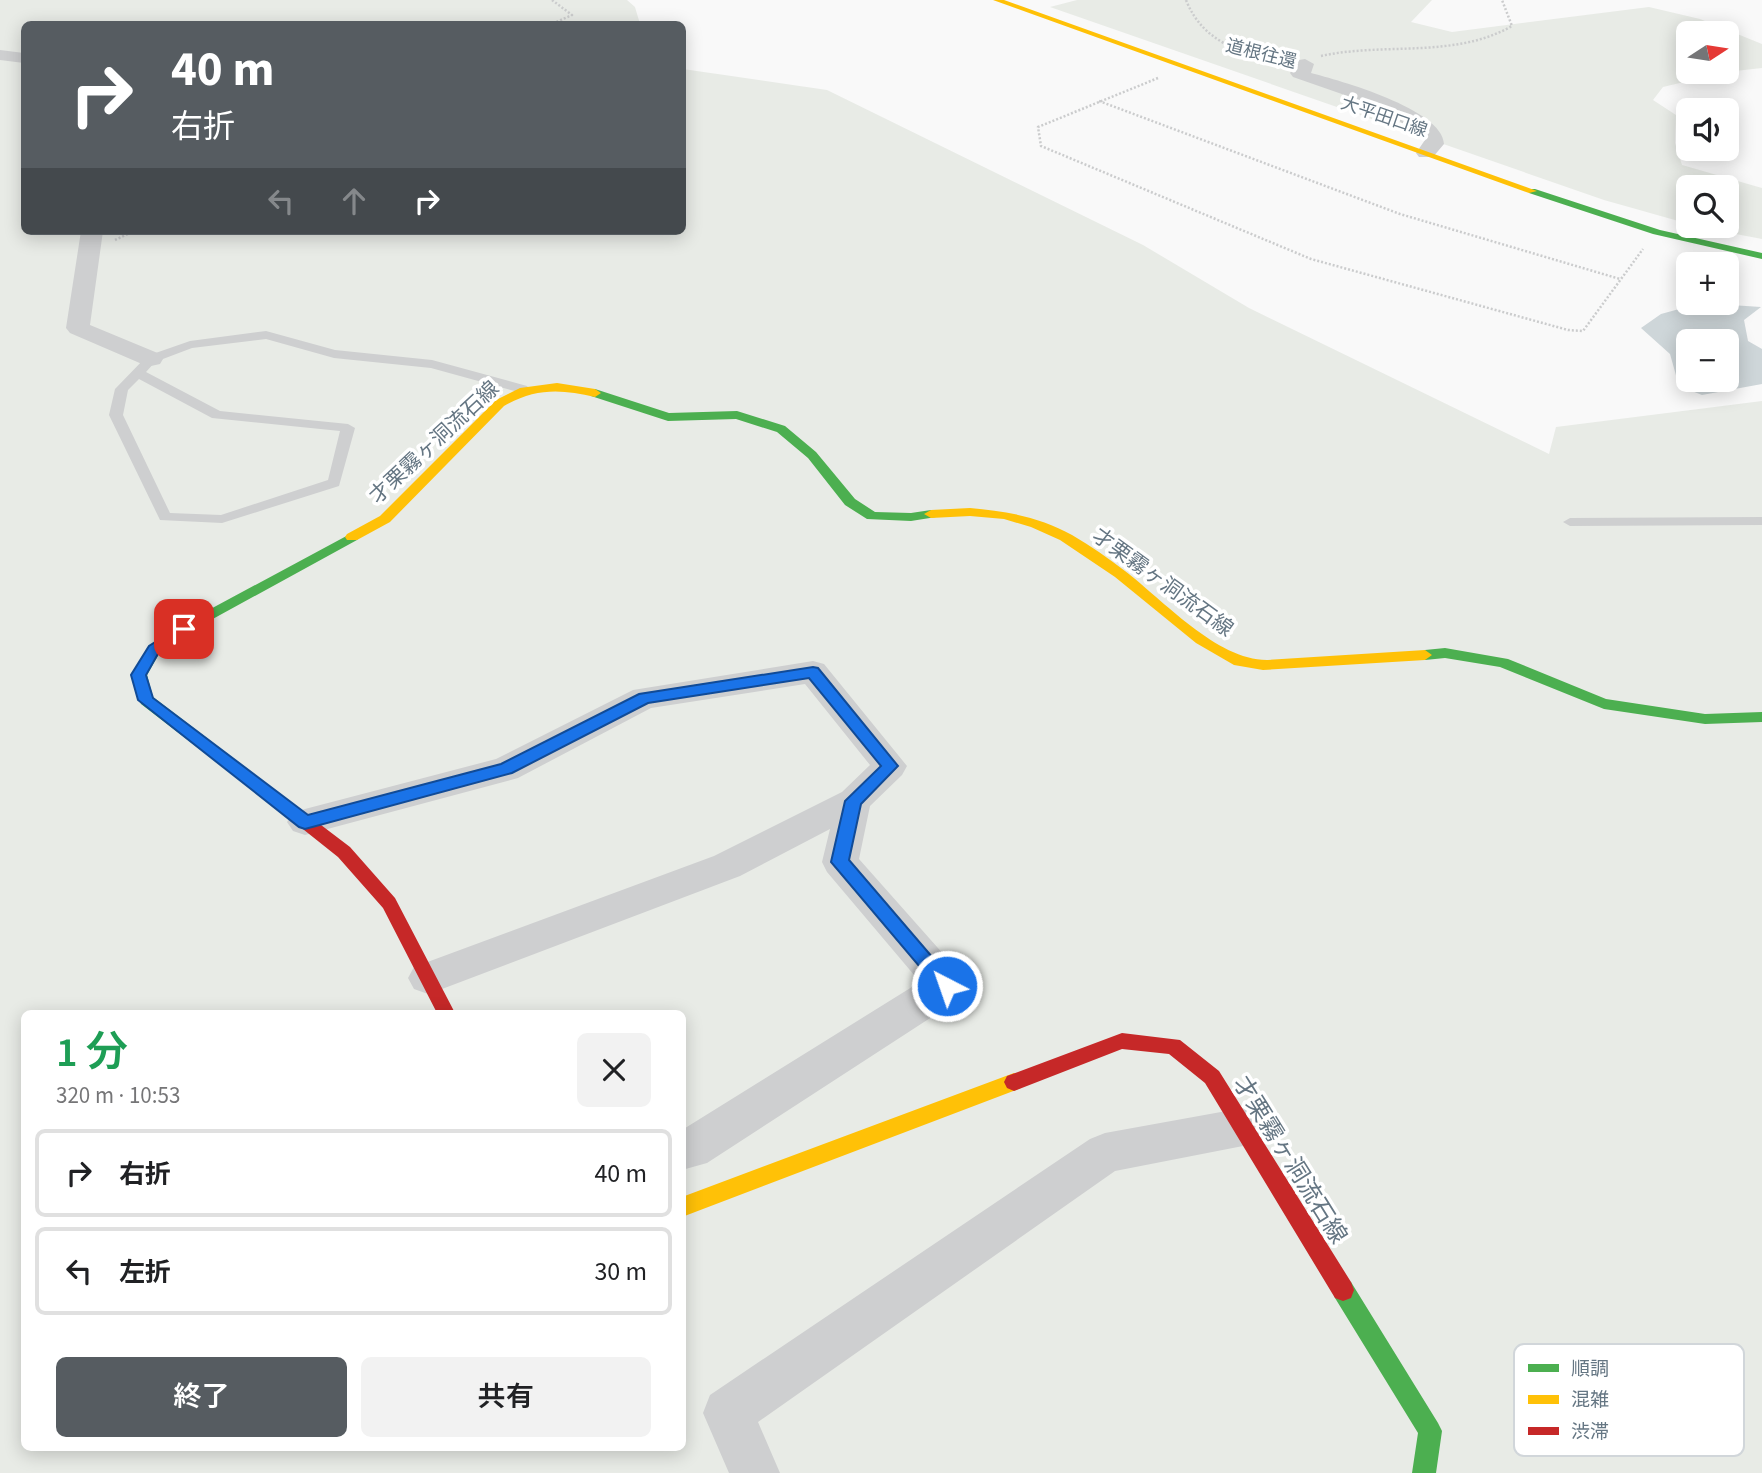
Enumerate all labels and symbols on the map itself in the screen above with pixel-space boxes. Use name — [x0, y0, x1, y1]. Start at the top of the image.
north arrow — [1676, 21, 1740, 84]
street label: 道根往還 — [1223, 33, 1299, 75]
street label: 大平田口線 — [1337, 91, 1431, 143]
street label: 才栗霧ヶ洞流石線 — [362, 374, 506, 510]
street label: 才栗霧ヶ洞流石線 — [1086, 520, 1240, 644]
pin — [154, 599, 214, 659]
position arrow — [910, 949, 984, 1023]
street label: 才栗霧ヶ洞流石線 — [1224, 1069, 1356, 1251]
legend — [1514, 1344, 1744, 1456]
text: 順調 — [1571, 1356, 1609, 1383]
text: 混雑 — [1571, 1387, 1609, 1414]
text: 渋滞 — [1571, 1419, 1609, 1446]

